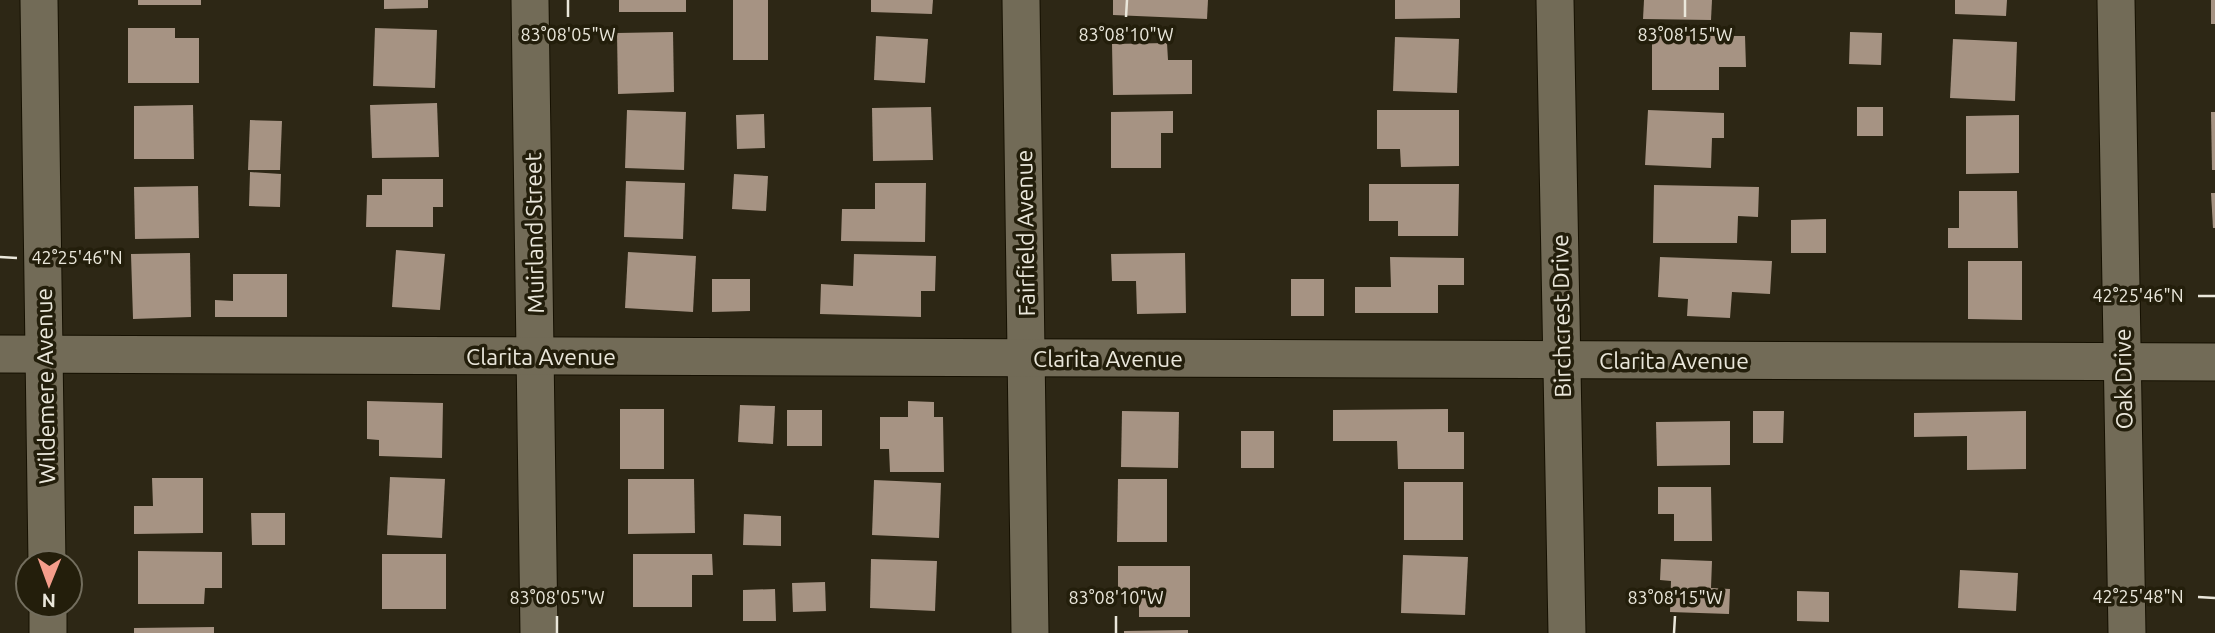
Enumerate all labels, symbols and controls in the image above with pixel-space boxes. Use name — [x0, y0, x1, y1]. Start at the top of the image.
text: 83°08'05"W — [520, 24, 616, 44]
text: 83°08'10"W — [1078, 24, 1174, 44]
text: 83°08'15"W — [1637, 24, 1733, 44]
street label: Fairfield Avenue — [1011, 149, 1039, 317]
street label: Muirland Street — [520, 152, 548, 314]
street label: Birchcrest Drive — [1547, 234, 1575, 398]
text: 42°25'46"N — [31, 247, 123, 267]
text: 42°25'46"N — [2092, 285, 2184, 305]
street label: Wildemere Avenue — [31, 288, 59, 484]
street label: Oak Drive — [2110, 328, 2136, 430]
street label: Clarita Avenue — [466, 344, 616, 369]
street label: Clarita Avenue — [1033, 346, 1183, 371]
street label: Clarita Avenue — [1599, 348, 1749, 373]
north arrow — [14, 549, 84, 619]
text: 42°25'48"N — [2092, 586, 2184, 606]
text: 83°08'05"W — [509, 587, 605, 607]
text: 83°08'10"W — [1068, 587, 1164, 607]
text: 83°08'15"W — [1627, 587, 1723, 607]
text: N — [41, 590, 56, 612]

